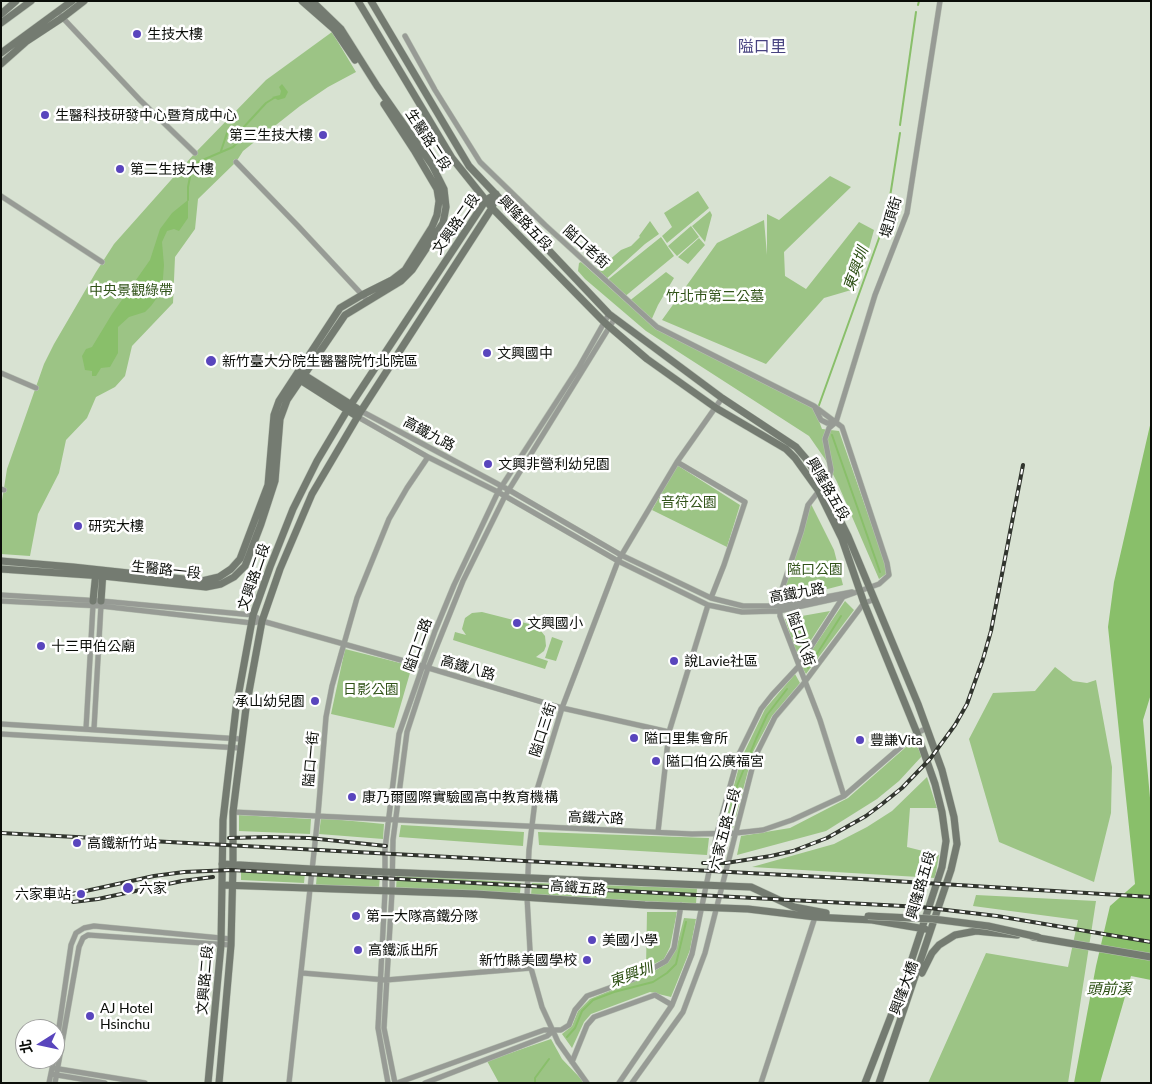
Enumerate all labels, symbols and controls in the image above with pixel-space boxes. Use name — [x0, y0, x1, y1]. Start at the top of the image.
place label: 生技大樓 — [147, 26, 203, 42]
marker: 生技大樓 — [131, 28, 143, 40]
district label: 隘口里 — [738, 37, 786, 57]
street label: 生醫路二段 — [402, 106, 454, 174]
place label: 生醫科技研發中心暨育成中心 — [55, 107, 237, 123]
marker: 生醫科技研發中心暨育成中心 — [39, 109, 51, 121]
place label: 第三生技大樓 — [229, 127, 313, 143]
marker: 第三生技大樓 — [317, 129, 329, 141]
place label: 第二生技大樓 — [130, 161, 214, 177]
marker: 第二生技大樓 — [114, 163, 126, 175]
street label: 文興路二段 — [429, 191, 483, 257]
street label: 興隆路五段 — [495, 192, 555, 254]
street label: 堤頂街 — [877, 194, 905, 240]
street label: 隘口老街 — [560, 222, 612, 272]
water label: 東興圳 — [840, 245, 872, 293]
park label: 中央景觀綠帶 — [89, 282, 173, 298]
park label: 竹北市第二公墓 — [666, 288, 764, 304]
place label: 文興國中 — [497, 345, 553, 361]
marker: 文興國中 — [481, 347, 493, 359]
place label: 新竹臺大分院生醫醫院竹北院區 — [222, 353, 418, 369]
marker: 新竹臺大分院生醫醫院竹北院區 — [204, 354, 218, 368]
street label: 高鐵九路 — [400, 413, 458, 455]
street label: 興隆路五段 — [803, 454, 853, 524]
place label: 文興非營利幼兒園 — [498, 456, 610, 472]
marker: 文興非營利幼兒園 — [482, 458, 494, 470]
park label: 音符公園 — [661, 494, 717, 510]
place label: 研究大樓 — [88, 518, 144, 534]
marker: 研究大樓 — [72, 520, 84, 532]
street label: 文興路二段 — [235, 541, 273, 613]
street label: 生醫路一段 — [130, 558, 202, 582]
park label: 隘口公園 — [787, 561, 843, 577]
street label: 高鐵九路 — [768, 580, 826, 606]
street label: 隘口八街 — [784, 610, 818, 668]
place label: 文興國小 — [527, 615, 583, 631]
street label: 隘口二路 — [401, 616, 435, 674]
marker: 文興國小 — [511, 617, 523, 629]
place label: 十三甲伯公廟 — [51, 638, 135, 654]
marker: 十三甲伯公廟 — [35, 640, 47, 652]
street label: 高鐵八路 — [439, 652, 497, 684]
place label: 說Lavie社區 — [684, 653, 758, 669]
marker: 說Lavie社區 — [668, 655, 680, 667]
park label: 日影公園 — [343, 681, 399, 697]
place label: 承山幼兒園 — [235, 693, 305, 709]
marker: 承山幼兒園 — [309, 695, 321, 707]
street label: 隘口三街 — [526, 701, 560, 759]
street label: 隘口一街 — [300, 730, 322, 788]
place label: 隘口里集會所 — [644, 730, 728, 746]
marker: 隘口里集會所 — [628, 732, 640, 744]
place label: 豐謙Vita — [870, 732, 923, 748]
marker: 豐謙Vita — [854, 734, 866, 746]
place label: 隘口伯公廣福宮 — [666, 753, 764, 769]
marker: 隘口伯公廣福宮 — [650, 755, 662, 767]
street label: 六家五路二段 — [706, 786, 744, 872]
place label: 康乃爾國際實驗國高中教育機構 — [362, 789, 558, 805]
marker: 康乃爾國際實驗國高中教育機構 — [346, 791, 358, 803]
street label: 高鐵六路 — [568, 809, 624, 827]
place label: 高鐵新竹站 — [87, 835, 157, 851]
marker: 高鐵新竹站 — [71, 837, 83, 849]
street label: 興隆路五段 — [903, 849, 939, 921]
street label: 高鐵五路 — [549, 878, 607, 898]
place label: 六家 — [139, 880, 167, 896]
marker: 六家 — [121, 881, 135, 895]
place label: 六家車站 — [15, 886, 71, 902]
marker: 六家車站 — [75, 888, 87, 900]
place label: 第一大隊高鐵分隊 — [366, 908, 478, 924]
marker: 第一大隊高鐵分隊 — [350, 910, 362, 922]
place label: 美國小學 — [602, 932, 658, 948]
marker: 美國小學 — [586, 934, 598, 946]
place label: 高鐵派出所 — [368, 942, 438, 958]
street label: 文興路二段 — [194, 944, 216, 1016]
marker: 高鐵派出所 — [352, 944, 364, 956]
place label: 新竹縣美國學校 — [479, 952, 577, 968]
marker: 新竹縣美國學校 — [581, 954, 593, 966]
water label: 東興圳 — [607, 959, 655, 991]
street label: 興隆大橋 — [887, 959, 921, 1017]
water label: 頭前溪 — [1087, 980, 1131, 998]
place label: AJ Hotel Hsinchu — [100, 1000, 153, 1032]
marker: AJ Hotel Hsinchu — [84, 1010, 96, 1022]
north arrow — [15, 1019, 65, 1069]
text: 北 — [16, 1038, 35, 1055]

